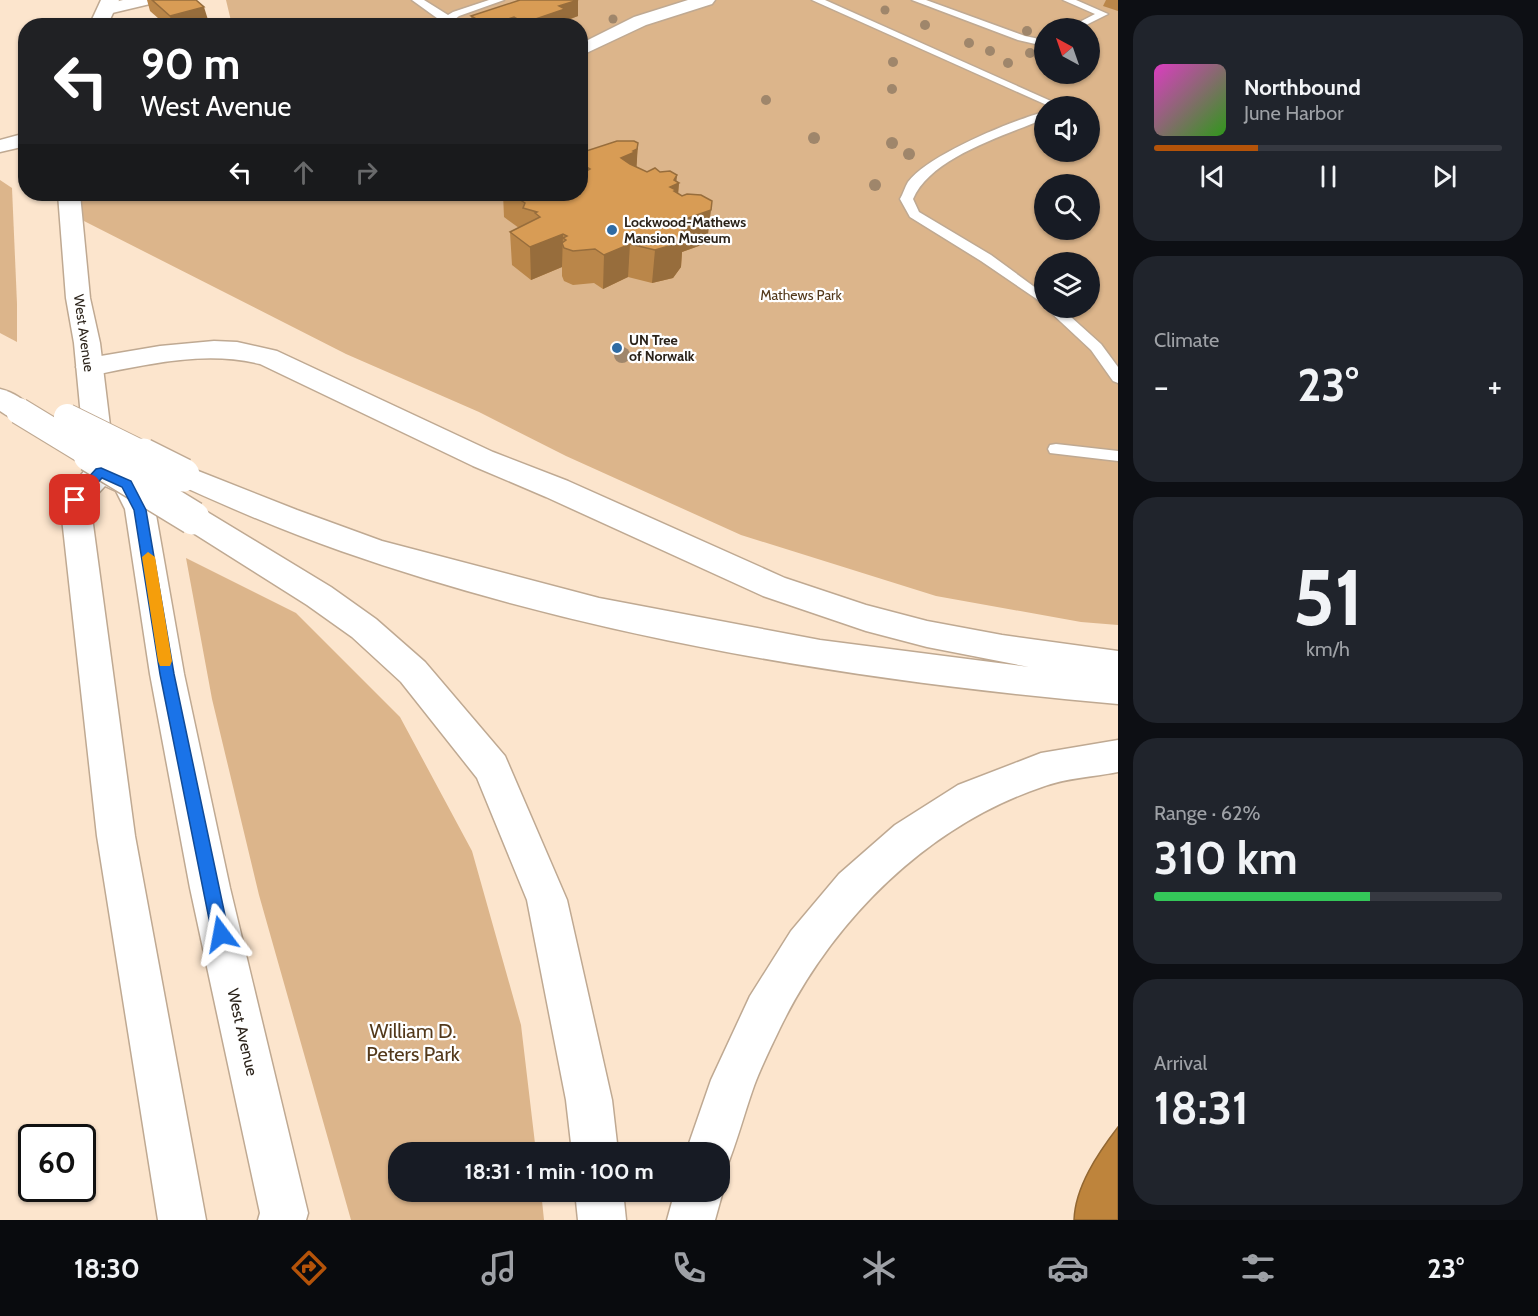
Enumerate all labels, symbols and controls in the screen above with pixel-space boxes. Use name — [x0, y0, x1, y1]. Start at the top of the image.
north arrow — [1034, 18, 1100, 84]
map controls — [1034, 18, 1100, 318]
text: 90 m — [141, 38, 240, 90]
icon: left — [42, 42, 120, 120]
text: Northbound — [1244, 74, 1361, 101]
text: West Avenue — [141, 90, 291, 123]
button: sound — [1034, 96, 1100, 162]
text: June Harbor — [1244, 101, 1344, 125]
icon: left — [224, 156, 257, 189]
icon: ahead — [287, 156, 320, 189]
icon: right — [350, 156, 383, 189]
icon: previous — [1196, 160, 1229, 193]
icon: pause — [1312, 160, 1345, 193]
icon: next — [1428, 160, 1461, 193]
button: search — [1034, 174, 1100, 240]
place label: Lockwood-Mathews Mansion Museum — [624, 213, 746, 247]
marker: Lockwood-Mathews Mansion Museum — [605, 223, 619, 237]
button: layers — [1034, 252, 1100, 318]
park label: Mathews Park — [760, 286, 843, 304]
street label: West Avenue — [70, 293, 98, 373]
text: Climate — [1154, 328, 1219, 352]
place label: UN Tree of Norwalk — [629, 331, 695, 365]
marker: UN Tree of Norwalk — [610, 341, 624, 355]
text: 23° — [1297, 358, 1359, 412]
text: − — [1154, 366, 1169, 406]
text: + — [1487, 366, 1502, 406]
pin — [49, 474, 100, 525]
icon: arrive — [58, 483, 91, 516]
text: 51 — [1293, 550, 1363, 645]
text: km/h — [1306, 637, 1350, 661]
text: Range · 62% — [1154, 801, 1261, 825]
text: 310 km — [1154, 831, 1298, 885]
position arrow — [189, 902, 253, 966]
street label: West Avenue — [223, 987, 262, 1078]
park label: William D. Peters Park — [366, 1019, 460, 1066]
text: Arrival — [1154, 1051, 1207, 1075]
text: 18:31 — [1154, 1081, 1249, 1135]
speed limit sign: 60 — [18, 1124, 96, 1202]
text: 18:31 · 1 min · 100 m — [464, 1158, 654, 1185]
icon: directions — [288, 1247, 330, 1289]
icon: music — [478, 1247, 520, 1289]
icon: phone — [668, 1247, 710, 1289]
icon: climate — [858, 1247, 900, 1289]
icon: car — [1047, 1247, 1089, 1289]
icon: filters — [1237, 1247, 1279, 1289]
text: 18:30 — [74, 1252, 140, 1285]
text: 23° — [1427, 1252, 1464, 1285]

